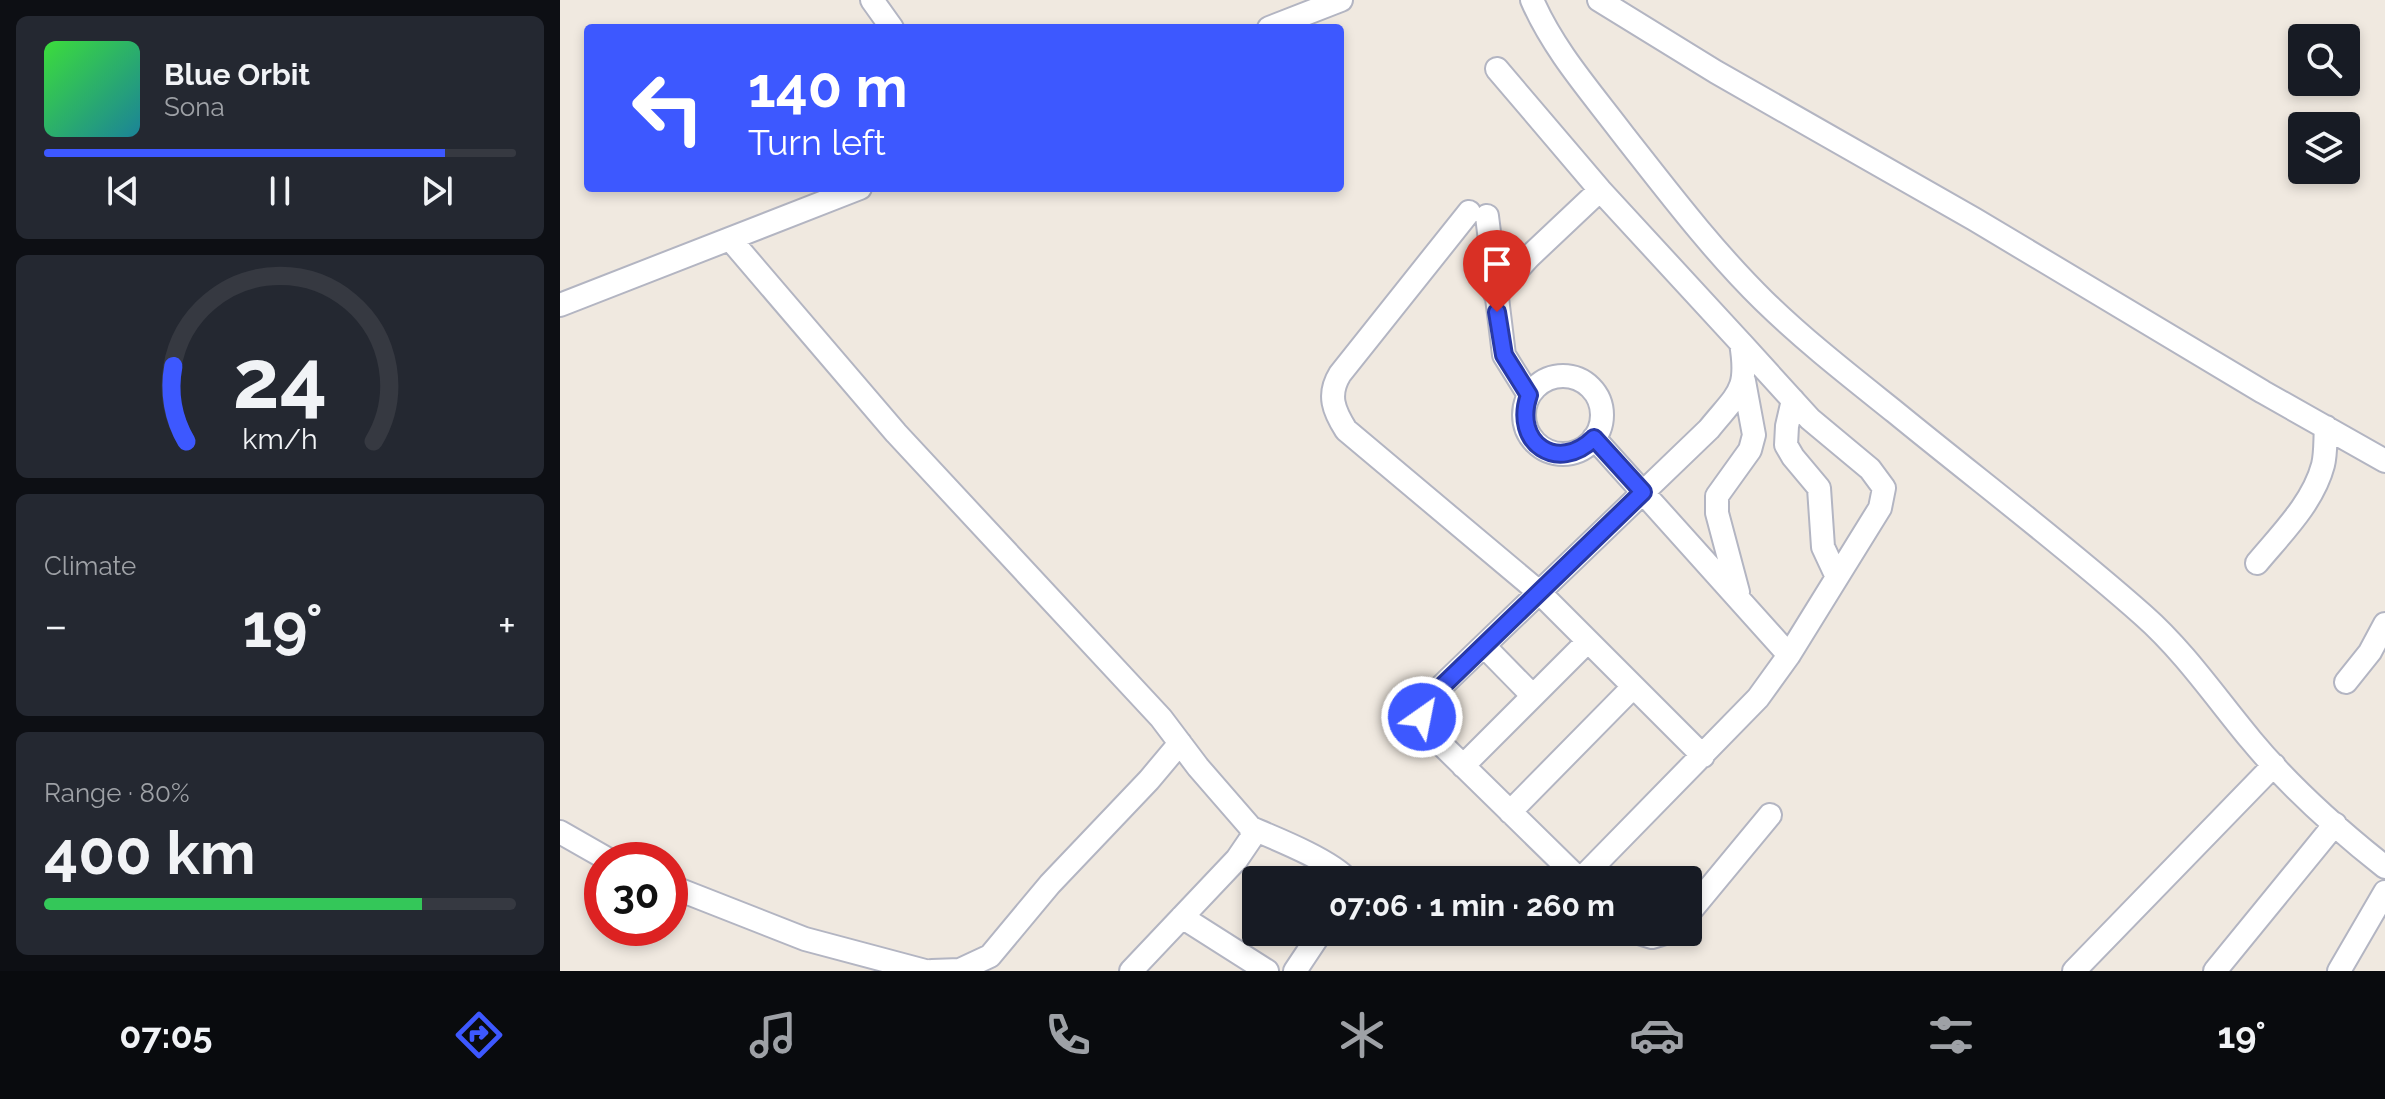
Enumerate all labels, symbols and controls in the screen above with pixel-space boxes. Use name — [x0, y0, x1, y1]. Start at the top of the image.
map controls — [2288, 24, 2360, 184]
button: search — [2288, 24, 2360, 96]
text: 140 m — [748, 54, 908, 120]
icon: left — [616, 56, 720, 160]
text: Blue Orbit — [164, 57, 310, 92]
text: Sona — [164, 92, 225, 122]
button: layers — [2288, 112, 2360, 184]
text: Turn left — [748, 121, 886, 163]
icon: previous — [101, 169, 145, 213]
icon: pause — [258, 169, 302, 213]
icon: next — [415, 169, 459, 213]
pin — [1463, 230, 1531, 312]
icon: arrive — [1475, 242, 1519, 286]
text: 24 — [233, 330, 327, 427]
text: km/h — [242, 422, 318, 456]
text: Climate — [44, 551, 136, 581]
text: 19° — [243, 591, 323, 661]
text: − — [44, 600, 68, 651]
text: + — [498, 600, 516, 651]
position arrow — [1380, 675, 1464, 759]
text: Range · 80% — [44, 778, 190, 808]
text: 400 km — [44, 818, 256, 888]
speed limit sign: 30 — [584, 842, 688, 946]
text: 07:06 · 1 min · 260 m — [1329, 888, 1615, 923]
icon: directions — [451, 1007, 507, 1063]
icon: music — [745, 1007, 801, 1063]
icon: phone — [1040, 1007, 1096, 1063]
icon: climate — [1334, 1007, 1390, 1063]
icon: car — [1629, 1007, 1685, 1063]
icon: filters — [1923, 1007, 1979, 1063]
text: 07:05 — [119, 1014, 212, 1056]
text: 19° — [2218, 1014, 2266, 1056]

